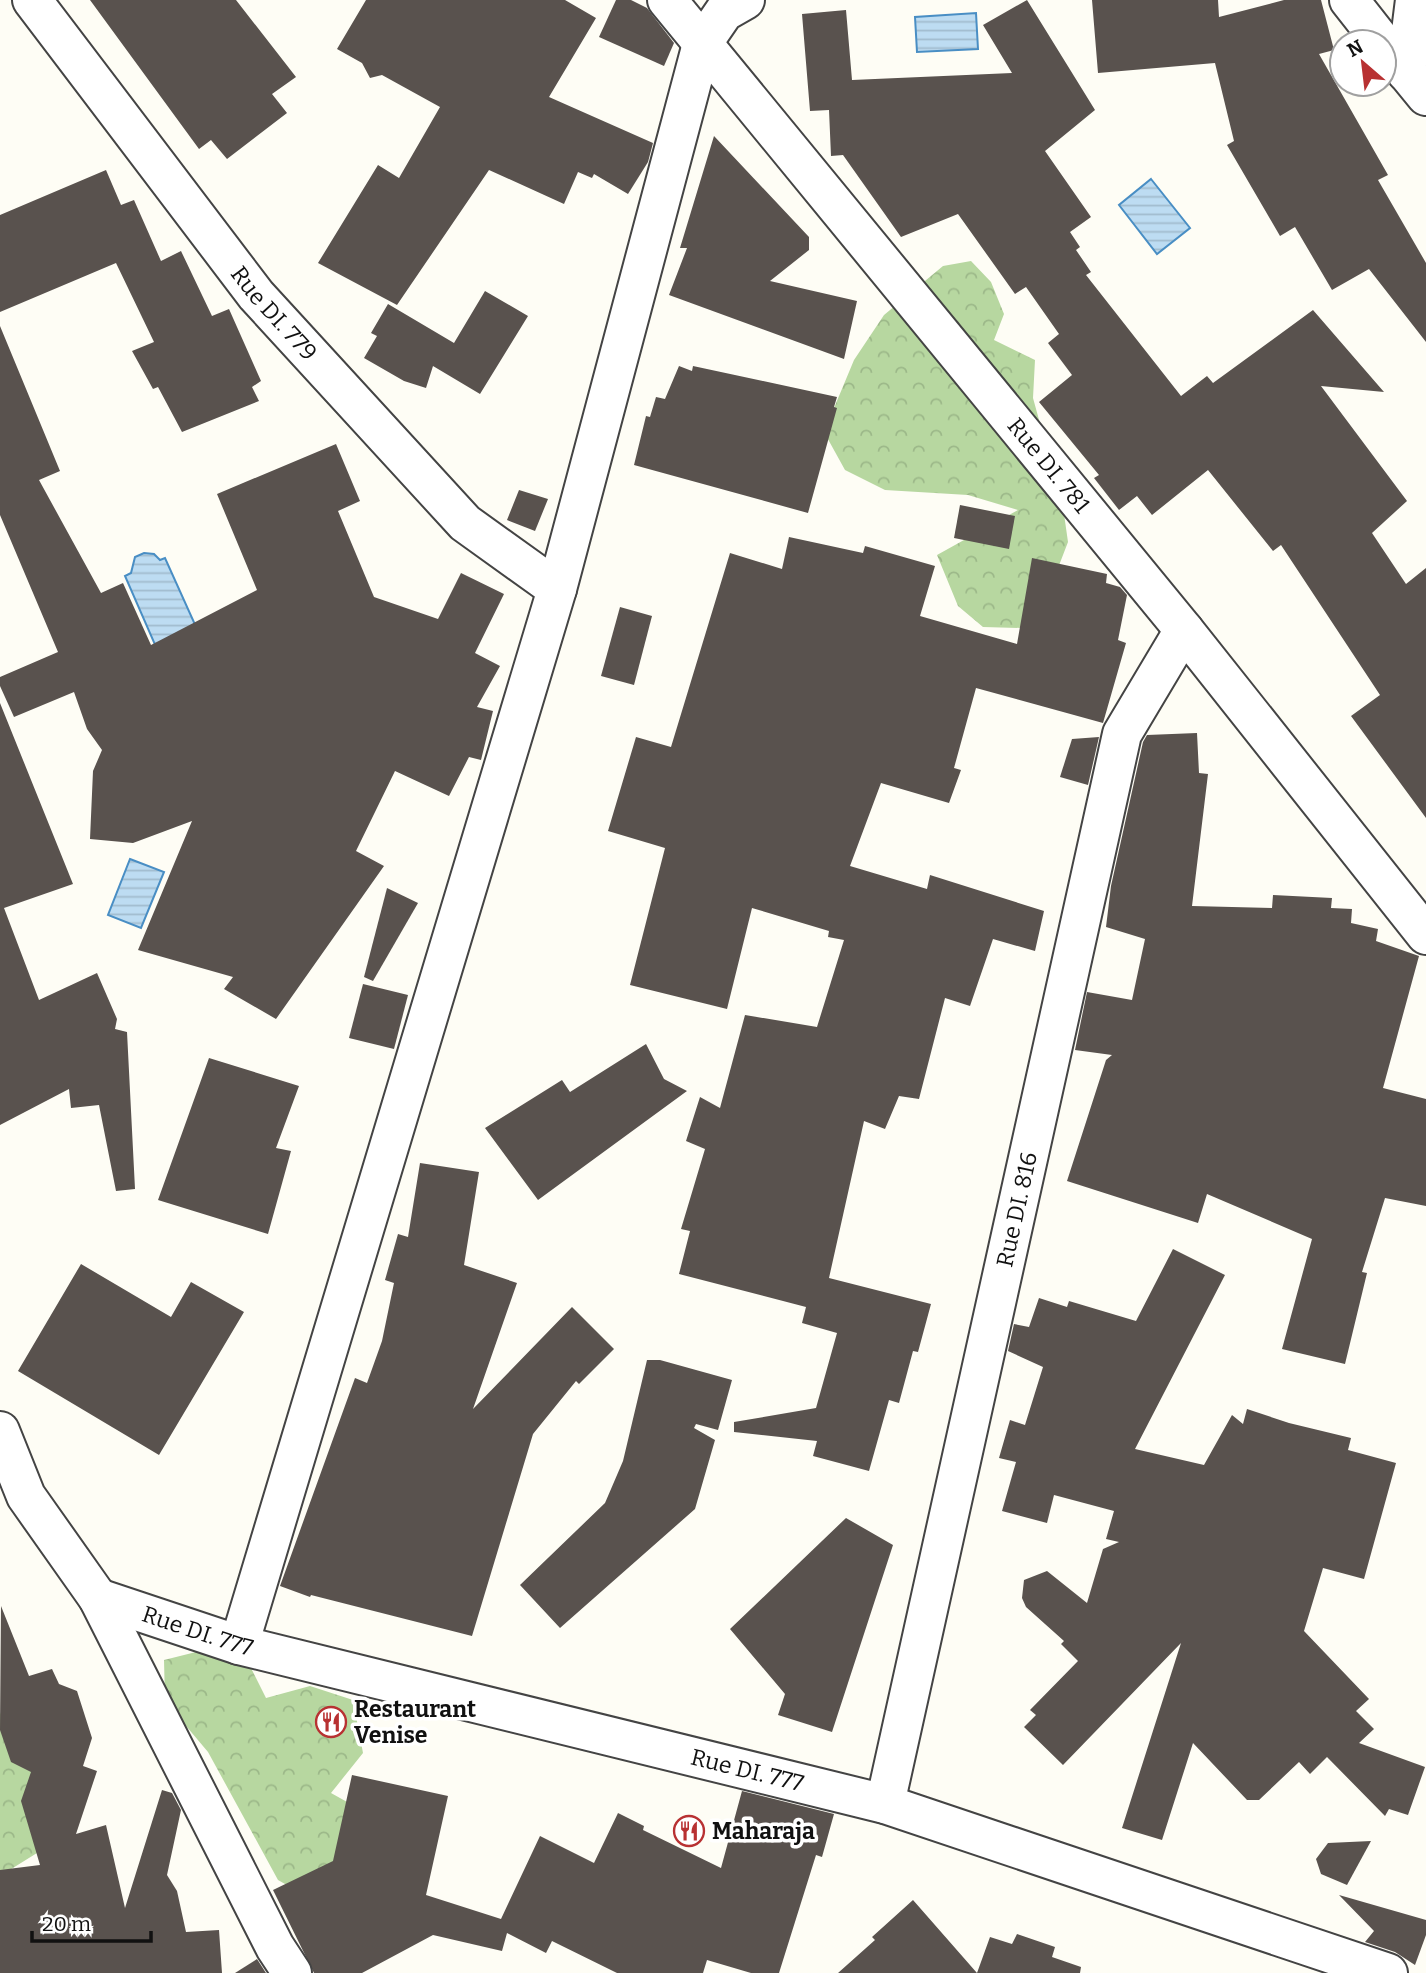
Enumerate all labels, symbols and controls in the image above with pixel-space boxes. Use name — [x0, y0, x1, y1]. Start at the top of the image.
north arrow — [1328, 28, 1398, 98]
text: N — [1343, 35, 1367, 62]
street label: Rue DI. 779 — [225, 260, 323, 366]
street label: Rue DI. 781 — [1002, 412, 1097, 519]
street label: Rue DI. 816 — [990, 1149, 1043, 1270]
street label: Rue DI. 777 — [139, 1600, 256, 1662]
place label: Restaurant Venise — [354, 1695, 476, 1749]
restaurant icon: Restaurant Venise — [314, 1705, 348, 1739]
street label: Rue DI. 777 — [688, 1743, 807, 1798]
restaurant icon: Maharaja — [672, 1814, 706, 1848]
place label: Maharaja — [712, 1817, 815, 1845]
scale bar — [32, 1899, 150, 1943]
text: 20 m — [42, 1911, 91, 1937]

